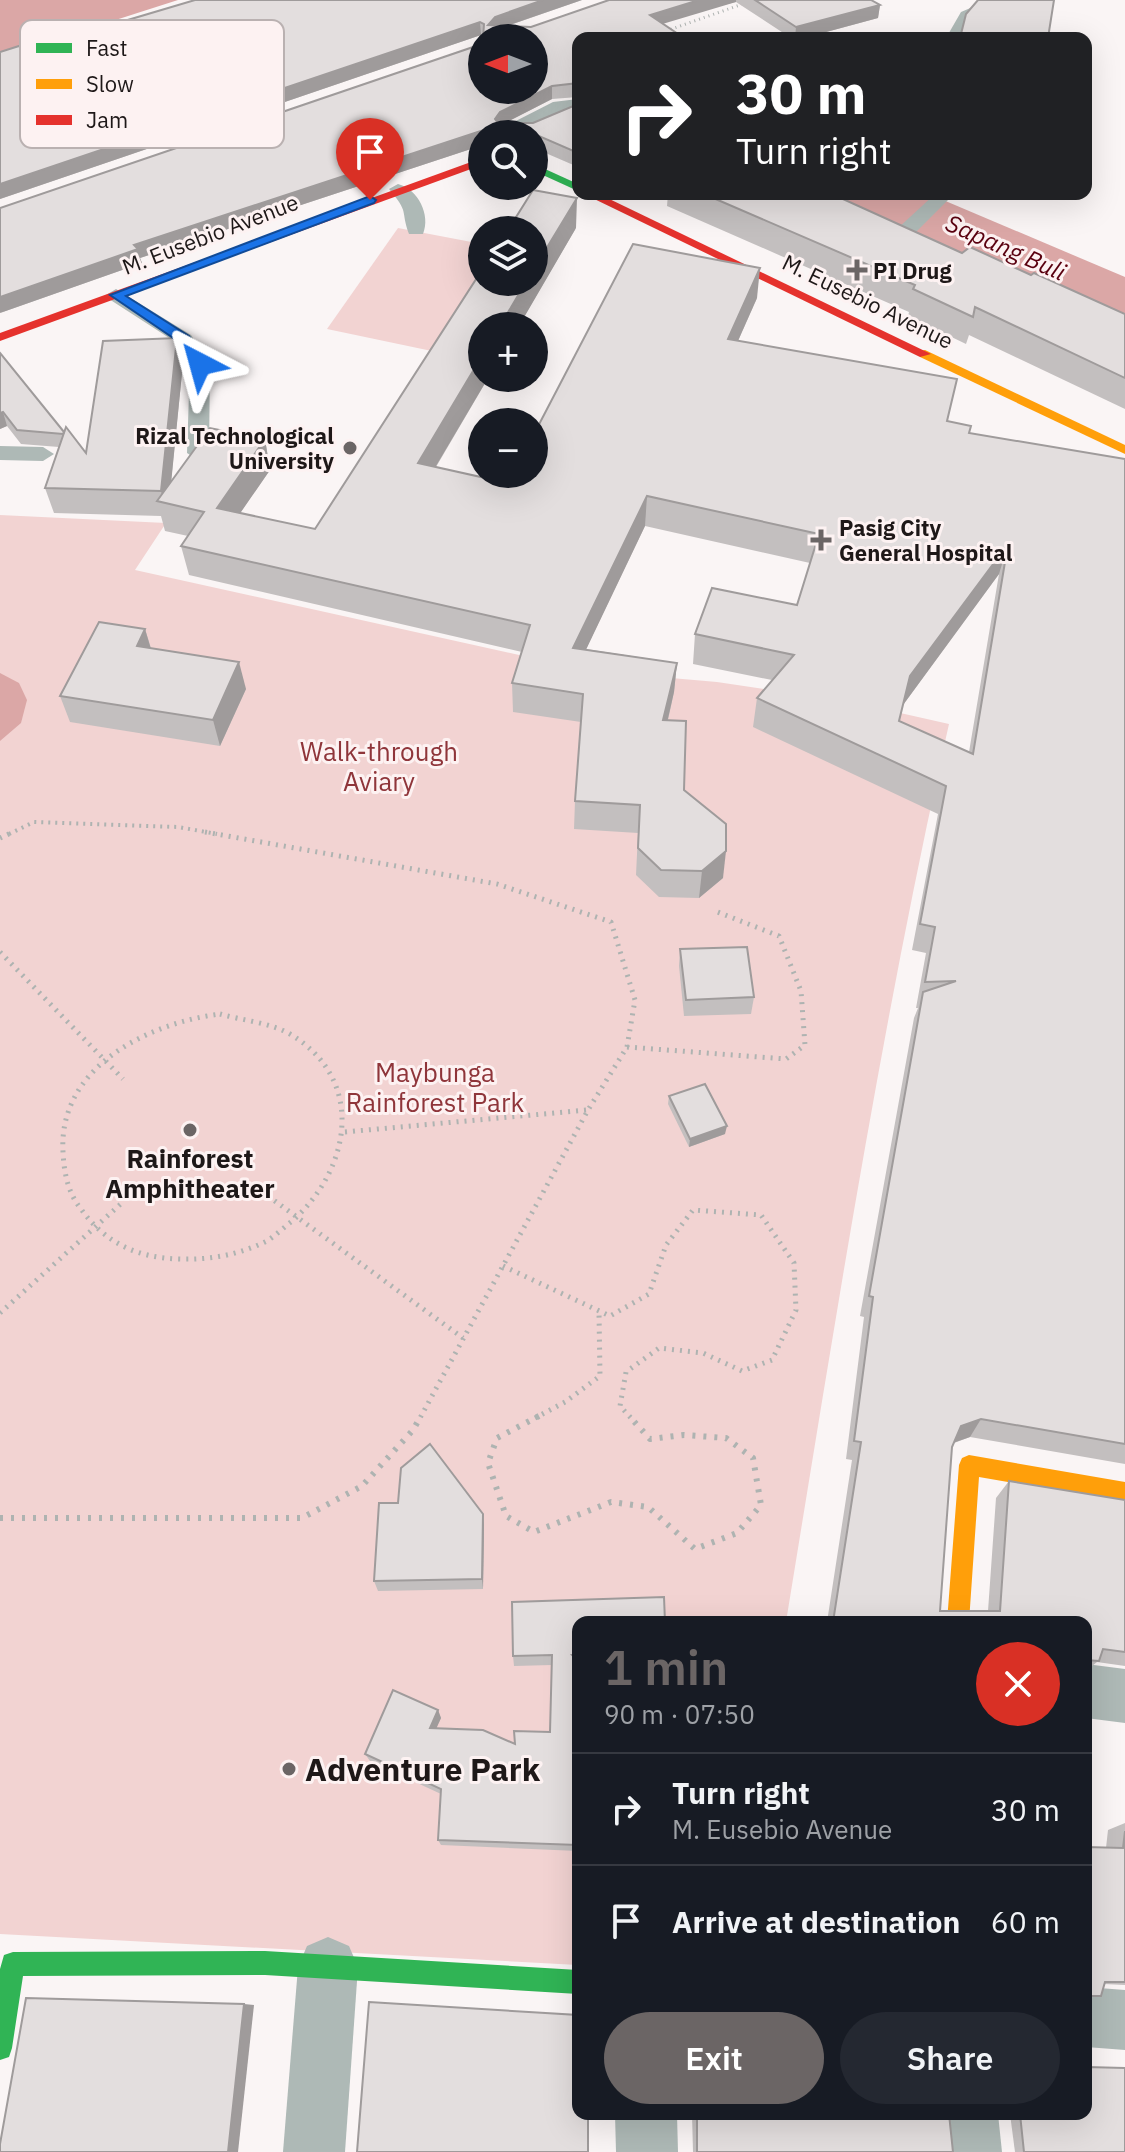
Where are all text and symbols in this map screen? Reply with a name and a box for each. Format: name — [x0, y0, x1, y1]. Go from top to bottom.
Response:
legend — [20, 20, 284, 148]
north arrow — [468, 24, 548, 104]
map controls — [468, 24, 548, 488]
text: Fast — [86, 33, 127, 62]
text: 30 m — [736, 57, 866, 129]
icon: right — [604, 64, 708, 168]
text: Slow — [86, 69, 134, 98]
text: Jam — [86, 105, 128, 134]
pin — [336, 118, 404, 200]
button: search — [468, 120, 548, 200]
text: Turn right — [736, 127, 892, 174]
icon: arrive — [348, 130, 392, 174]
street label: M. Eusebio Avenue — [118, 187, 302, 281]
water label: Sapang Buli — [941, 206, 1072, 288]
button: layers — [468, 216, 548, 296]
street label: M. Eusebio Avenue — [778, 247, 958, 355]
place label: PI Drug — [873, 256, 952, 285]
marker: PI Drug — [848, 261, 866, 279]
button: + — [468, 312, 548, 392]
position arrow — [158, 322, 242, 406]
button: − — [468, 408, 548, 488]
place label: Rizal Technological University — [135, 421, 334, 475]
marker: Rizal Technological University — [341, 439, 359, 457]
place label: Pasig City General Hospital — [839, 513, 1013, 567]
marker: Pasig City General Hospital — [810, 529, 832, 551]
park label: Walk-through Aviary — [300, 734, 458, 798]
park label: Maybunga Rainforest Park — [346, 1055, 525, 1119]
marker: Rainforest Amphitheater — [181, 1121, 199, 1139]
place label: Rainforest Amphitheater — [105, 1141, 275, 1205]
text: 1 min — [604, 1636, 728, 1698]
button: close — [976, 1642, 1060, 1726]
text: 90 m · 07:50 — [604, 1697, 755, 1731]
place label: Adventure Park — [305, 1748, 541, 1790]
marker: Adventure Park — [280, 1760, 298, 1778]
text: Turn right — [672, 1773, 810, 1812]
icon: right — [604, 1787, 648, 1831]
text: 30 m — [991, 1790, 1060, 1829]
text: M. Eusebio Avenue — [672, 1812, 892, 1846]
icon: arrive — [604, 1899, 648, 1943]
text: Arrive at destination — [672, 1902, 960, 1941]
text: 60 m — [991, 1902, 1060, 1941]
button: Exit — [604, 2012, 824, 2104]
button: Share — [840, 2012, 1060, 2104]

